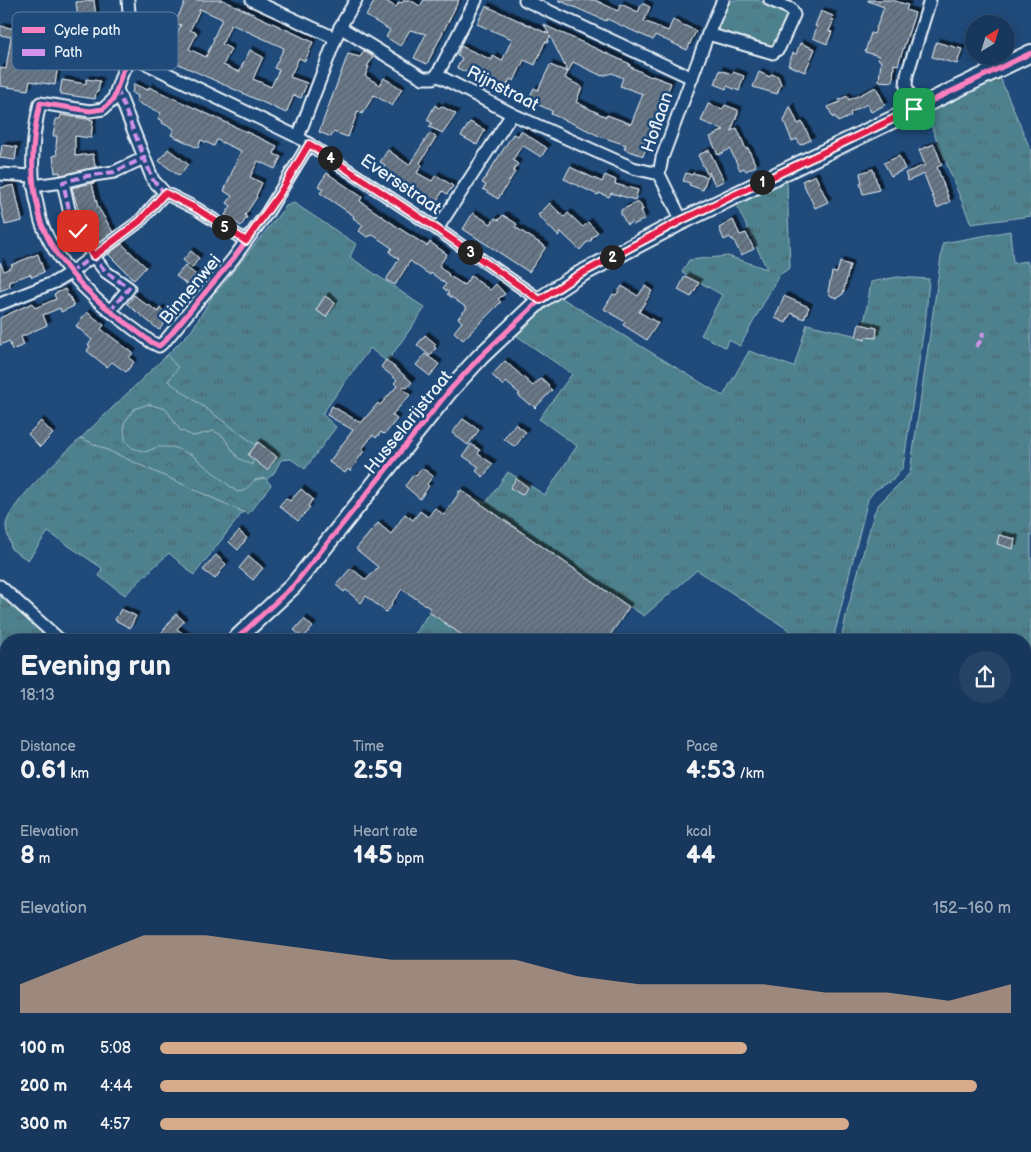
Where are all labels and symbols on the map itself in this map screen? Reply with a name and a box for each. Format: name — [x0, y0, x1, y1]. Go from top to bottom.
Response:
legend — [12, 12, 178, 70]
north arrow — [965, 15, 1015, 65]
text: Cycle path — [54, 22, 121, 39]
text: Path — [54, 44, 82, 61]
street label: Rijnstraat — [463, 61, 543, 116]
pin — [893, 88, 935, 130]
street label: Hoflaan — [637, 89, 678, 155]
pin: 4 — [318, 146, 342, 170]
street label: Eversstraat — [356, 150, 445, 219]
pin: 1 — [750, 170, 774, 194]
pin — [57, 210, 99, 252]
pin: 5 — [212, 214, 236, 240]
pin: 3 — [458, 240, 482, 264]
pin: 2 — [600, 244, 624, 270]
street label: Binnenwei — [155, 250, 226, 328]
street label: Husselarijstraat — [360, 366, 457, 478]

